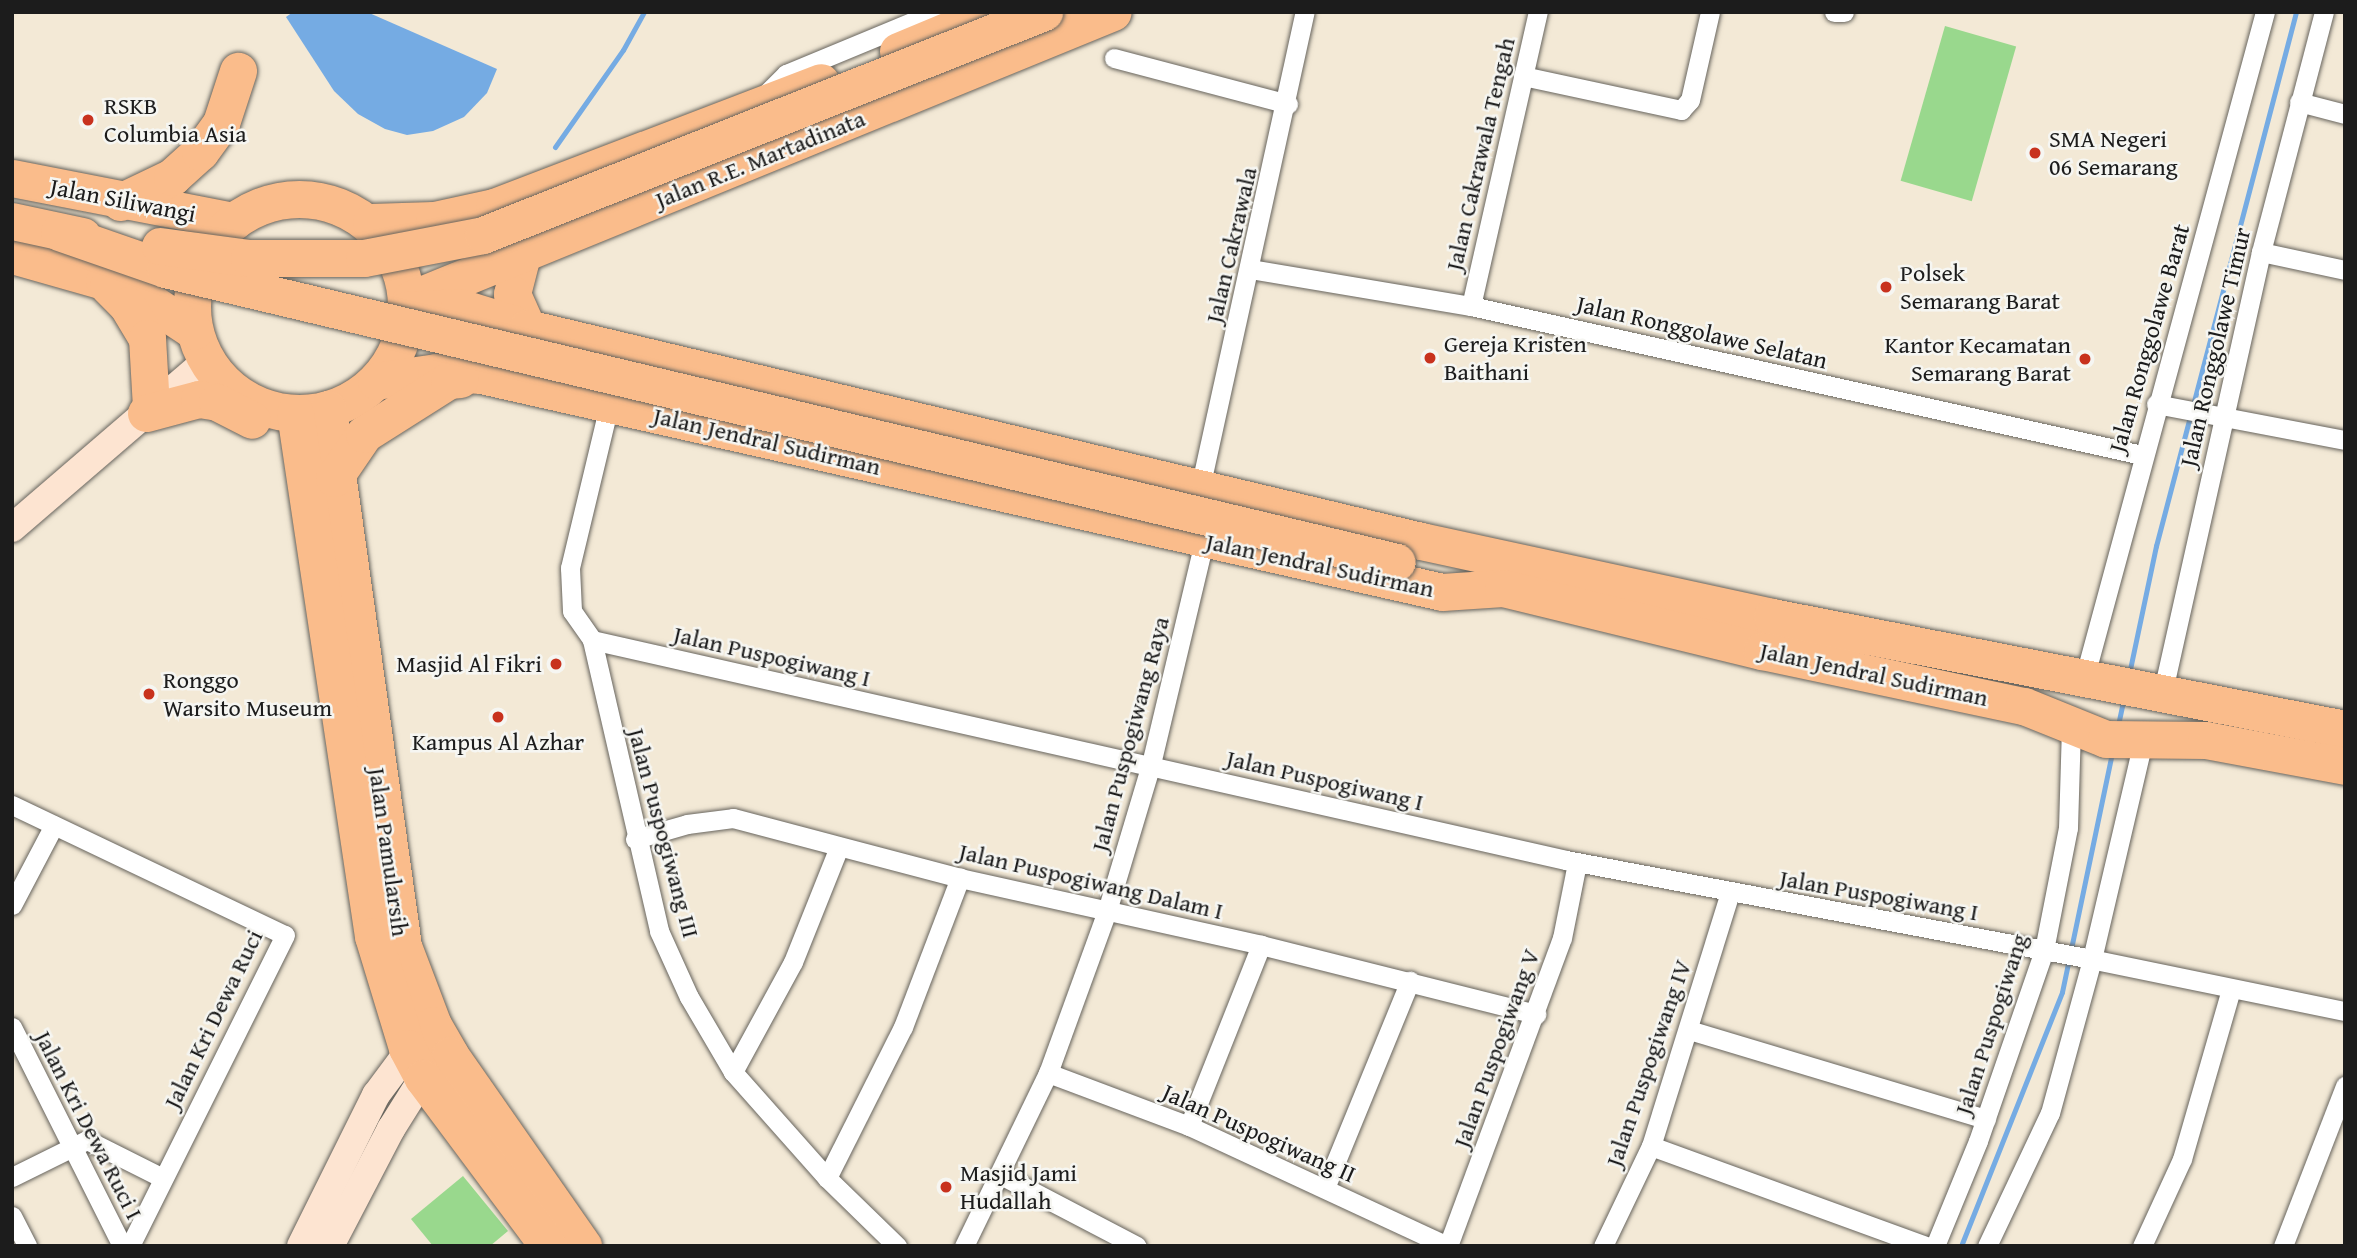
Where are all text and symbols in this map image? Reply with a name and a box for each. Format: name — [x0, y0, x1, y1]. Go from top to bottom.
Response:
street label: Jalan Cakrawala Tengah — [1439, 35, 1521, 273]
place label: RSKB Columbia Asia — [104, 92, 247, 148]
street label: Jalan R.E. Martadinata — [651, 104, 869, 214]
marker: RSKB Columbia Asia — [78, 110, 98, 130]
place label: SMA Negeri 06 Semarang — [2049, 125, 2178, 181]
marker: SMA Negeri 06 Semarang — [2027, 145, 2043, 161]
street label: Jalan Cakrawala — [1199, 164, 1263, 326]
street label: Jalan Siliwangi — [48, 172, 198, 228]
street label: Jalan Ronggolawe Barat — [2103, 220, 2195, 456]
street label: Jalan Ronggolawe Timur — [2173, 224, 2257, 470]
place label: Polsek Semarang Barat — [1900, 259, 2060, 315]
marker: Polsek Semarang Barat — [1878, 279, 1894, 295]
street label: Jalan Ronggolawe Selatan — [1574, 289, 1830, 375]
place label: Gereja Kristen Baithani — [1444, 330, 1587, 386]
place label: Kantor Kecamatan Semarang Barat — [1884, 331, 2071, 387]
marker: Gereja Kristen Baithani — [1422, 350, 1438, 366]
marker: Kantor Kecamatan Semarang Barat — [2077, 351, 2093, 367]
street label: Jalan Jendral Sudirman — [651, 401, 883, 481]
street label: Jalan Jendral Sudirman — [1203, 527, 1437, 603]
street label: Jalan Puspogiwang Raya — [1085, 613, 1175, 855]
street label: Jalan Puspogiwang I — [671, 619, 873, 693]
street label: Jalan Jendral Sudirman — [1757, 636, 1991, 712]
place label: Masjid Al Fikri — [396, 650, 542, 678]
marker: Masjid Al Fikri — [548, 656, 564, 672]
place label: Ronggo Warsito Museum — [163, 666, 332, 722]
marker: Ronggo Warsito Museum — [141, 686, 157, 702]
marker: Kampus Al Azhar — [490, 709, 506, 725]
street label: Jalan Puspogiwang III — [622, 725, 706, 941]
place label: Kampus Al Azhar — [412, 728, 584, 756]
street label: Jalan Puspogiwang I — [1224, 743, 1426, 817]
street label: Jalan Pamularsih — [363, 766, 415, 938]
street label: Jalan Puspogiwang Dalam I — [956, 837, 1226, 925]
street label: Jalan Puspogiwang I — [1777, 863, 1981, 927]
street label: Jalan Kri Dewa Ruci — [157, 925, 269, 1113]
street label: Jalan Puspogiwang — [1948, 930, 2034, 1118]
street label: Jalan Puspogiwang V — [1447, 945, 1545, 1151]
street label: Jalan Puspogiwang IV — [1599, 956, 1697, 1170]
street label: Jalan Kri Dewa Ruci I — [29, 1026, 149, 1224]
street label: Jalan Puspogiwang II — [1158, 1077, 1360, 1189]
place label: Masjid Jami Hudallah — [960, 1159, 1077, 1215]
marker: Masjid Jami Hudallah — [938, 1179, 954, 1195]

